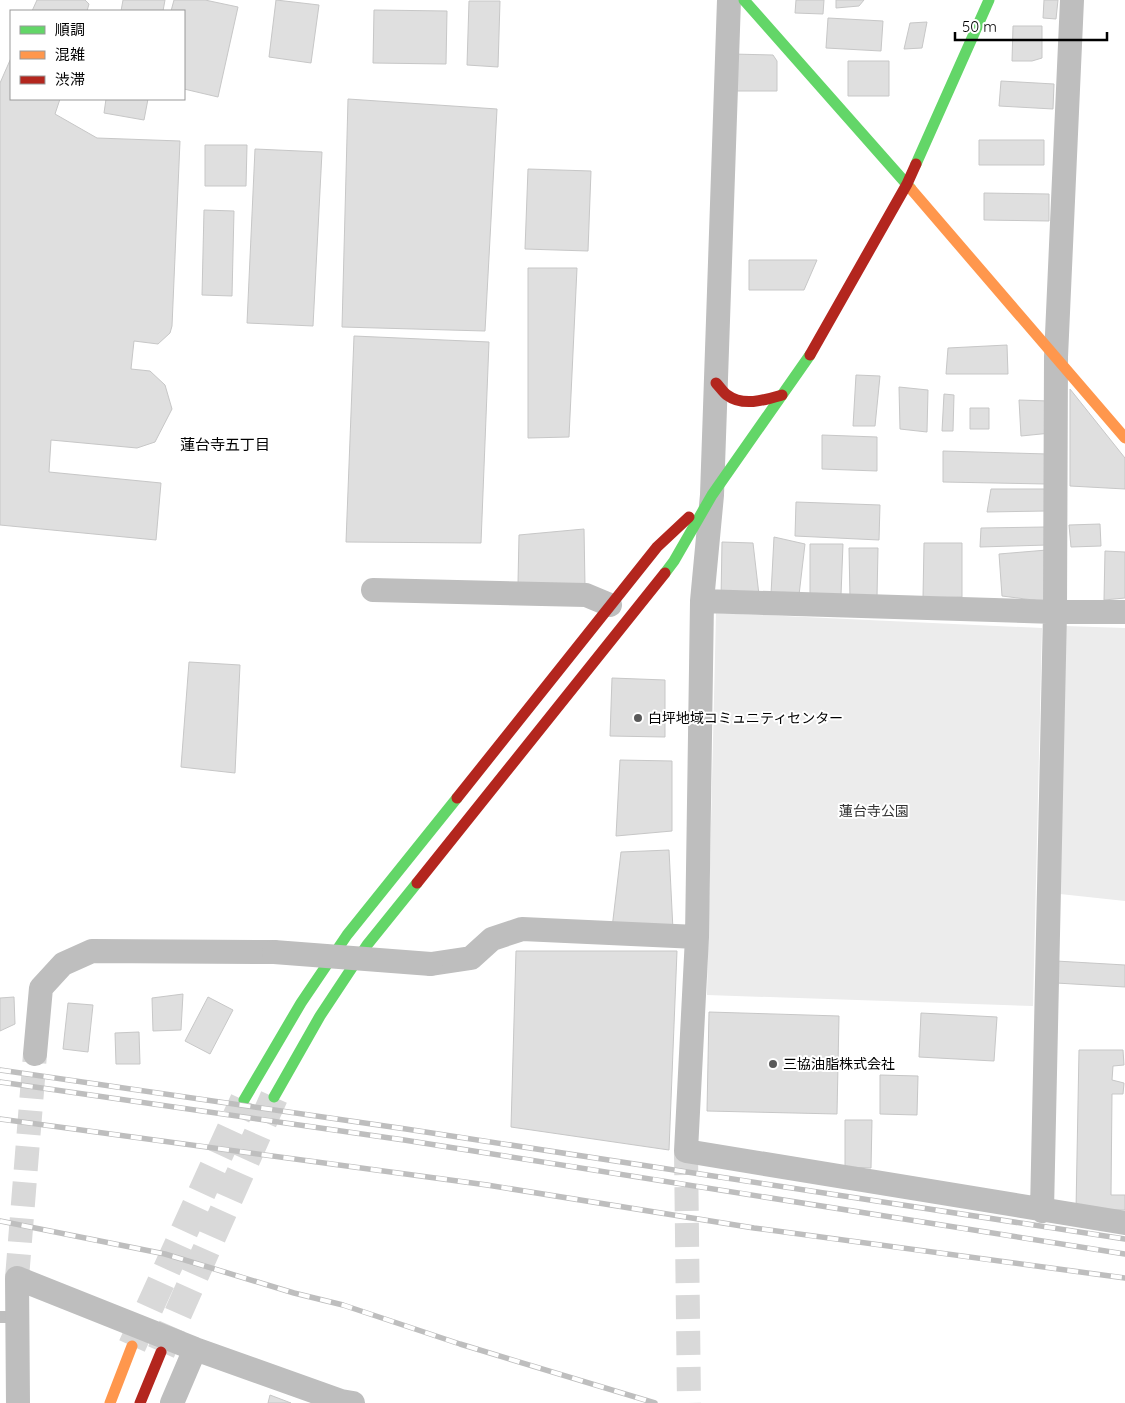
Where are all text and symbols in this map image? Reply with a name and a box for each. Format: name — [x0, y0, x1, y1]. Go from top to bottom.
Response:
legend — [10, 10, 185, 100]
scale bar — [955, 10, 1108, 42]
text: 50 m — [962, 17, 997, 36]
text: 順調 — [55, 20, 85, 39]
text: 混雑 — [55, 45, 85, 64]
text: 渋滞 — [55, 70, 85, 89]
district label: 蓮台寺五丁目 — [180, 435, 270, 454]
place label: 白坪地域コミュニティセンター — [648, 709, 843, 727]
marker: 白坪地域コミュニティセンター — [632, 712, 644, 724]
park label: 蓮台寺公園 — [839, 802, 909, 820]
place label: 三協油脂株式会社 — [783, 1055, 895, 1073]
marker: 三協油脂株式会社 — [767, 1058, 779, 1070]

